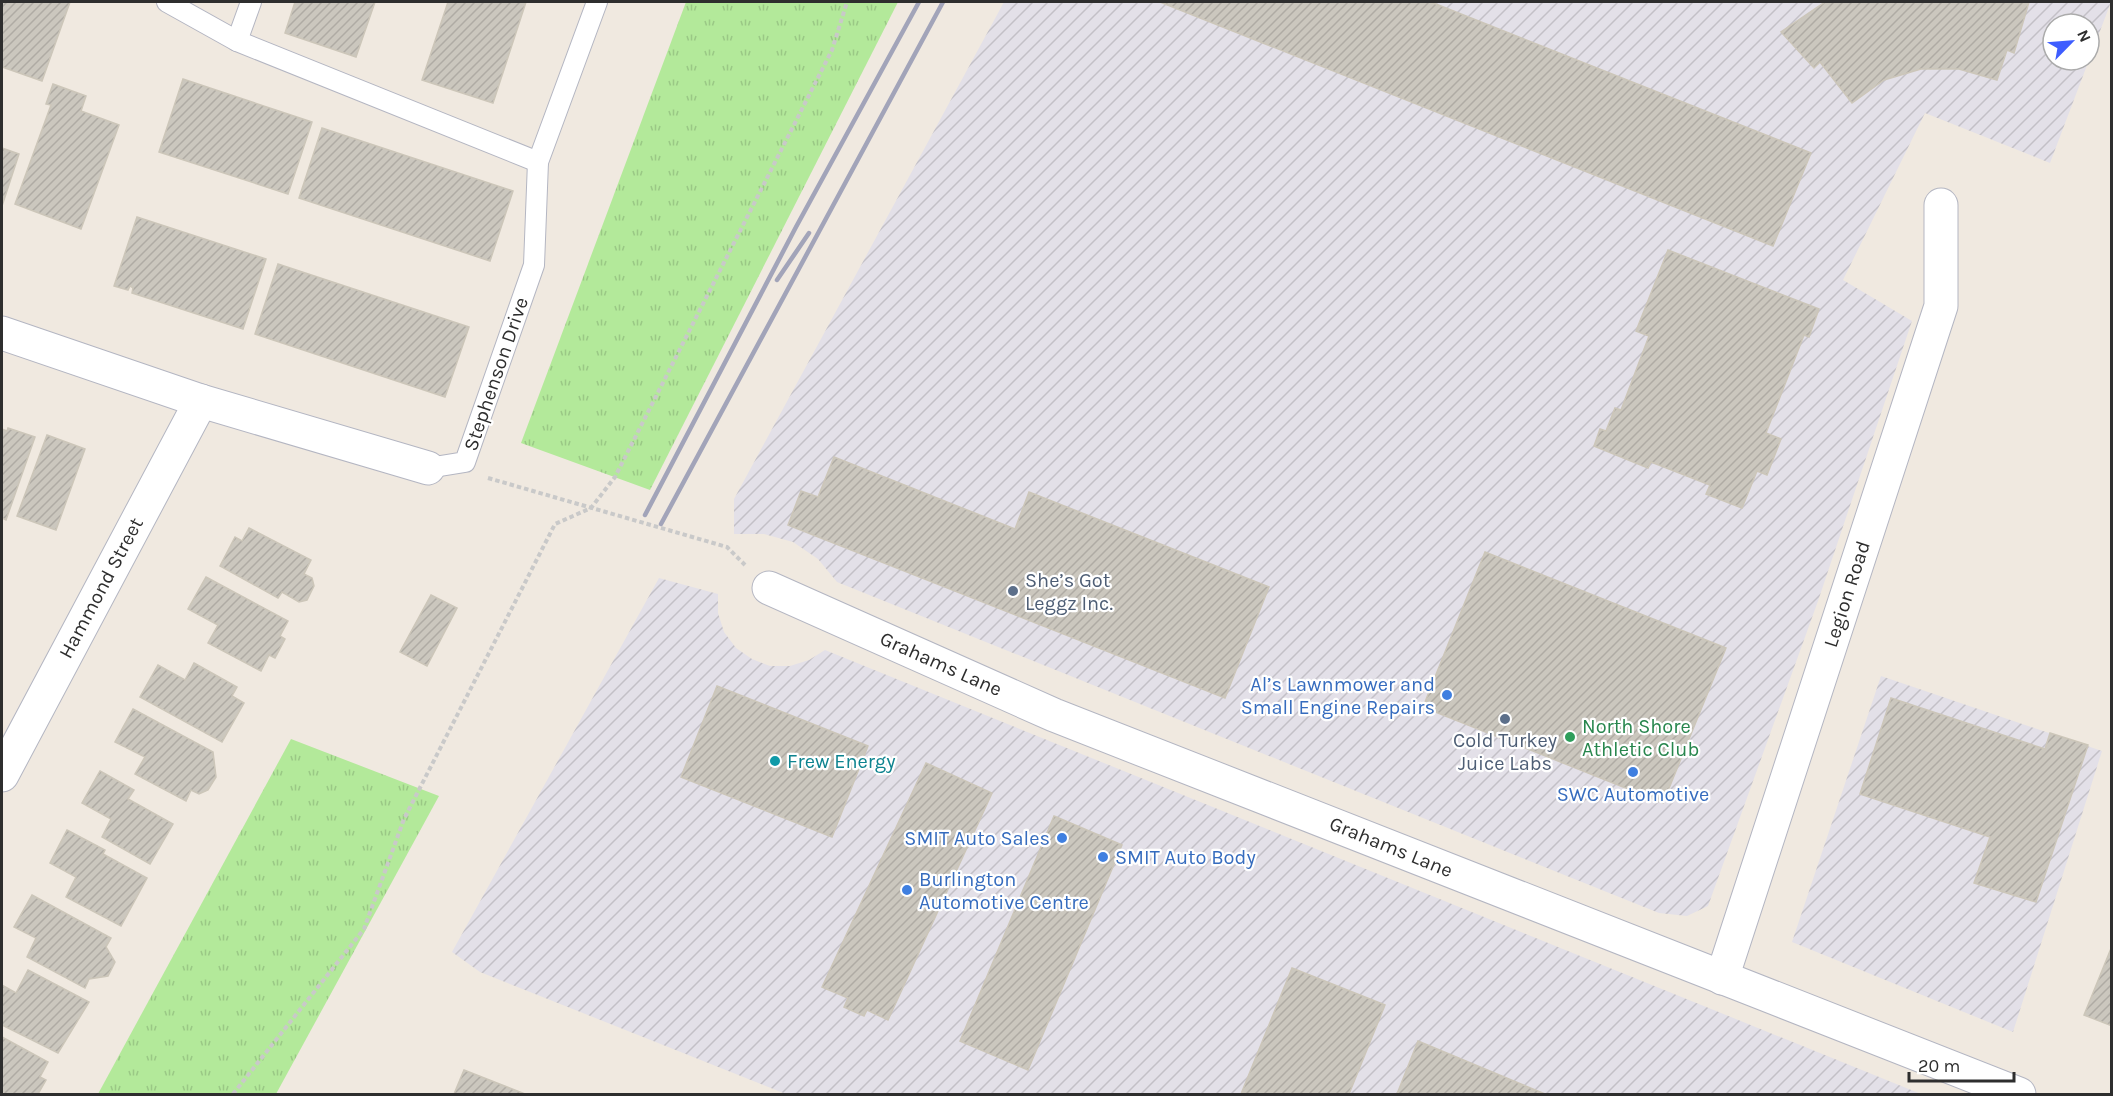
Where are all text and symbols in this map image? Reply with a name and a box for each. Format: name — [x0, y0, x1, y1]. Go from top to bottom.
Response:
north arrow — [2041, 12, 2101, 72]
text: N — [2073, 27, 2095, 45]
street label: Stephenson Drive — [459, 294, 533, 454]
street label: Hammond Street — [54, 513, 148, 662]
street label: Legion Road — [1819, 538, 1875, 650]
place label: She’s Got Leggz Inc. — [1025, 569, 1113, 615]
marker: She’s Got Leggz Inc. — [1006, 584, 1020, 598]
street label: Grahams Lane — [877, 627, 1005, 701]
place label: Al’s Lawnmower and Small Engine Repairs — [1241, 673, 1435, 719]
marker: Al’s Lawnmower and Small Engine Repairs — [1440, 688, 1454, 702]
marker: Cold Turkey Juice Labs — [1498, 712, 1512, 726]
place label: North Shore Athletic Club — [1582, 715, 1699, 761]
place label: Cold Turkey Juice Labs — [1453, 729, 1557, 775]
marker: North Shore Athletic Club — [1563, 730, 1577, 744]
place label: Frew Energy — [787, 750, 896, 773]
marker: Frew Energy — [768, 754, 782, 768]
marker: SWC Automotive — [1626, 765, 1640, 779]
place label: SWC Automotive — [1557, 783, 1709, 806]
street label: Grahams Lane — [1326, 812, 1456, 882]
place label: SMIT Auto Sales — [904, 827, 1050, 850]
marker: SMIT Auto Sales — [1055, 831, 1069, 845]
place label: SMIT Auto Body — [1115, 846, 1256, 869]
marker: SMIT Auto Body — [1096, 850, 1110, 864]
place label: Burlington Automotive Centre — [919, 868, 1089, 914]
marker: Burlington Automotive Centre — [900, 883, 914, 897]
scale bar — [1909, 1045, 2014, 1083]
text: 20 m — [1918, 1055, 1960, 1077]

